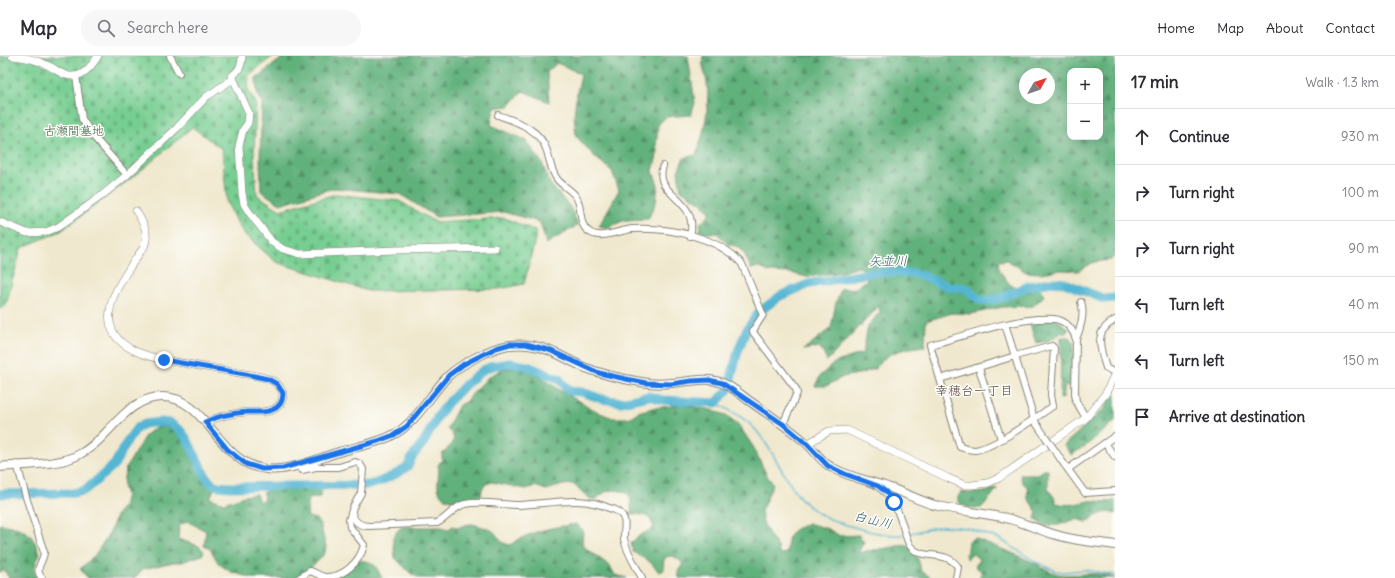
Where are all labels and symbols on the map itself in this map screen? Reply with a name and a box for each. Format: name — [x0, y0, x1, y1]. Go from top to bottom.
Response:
north arrow — [1019, 68, 1055, 104]
park label: 古瀬間墓地 — [44, 123, 104, 138]
water label: 矢並川 — [868, 252, 908, 270]
route end — [155, 351, 173, 369]
district label: 幸穂台一丁目 — [935, 382, 1013, 399]
route start — [885, 493, 903, 511]
water label: 白山川 — [852, 507, 894, 533]

